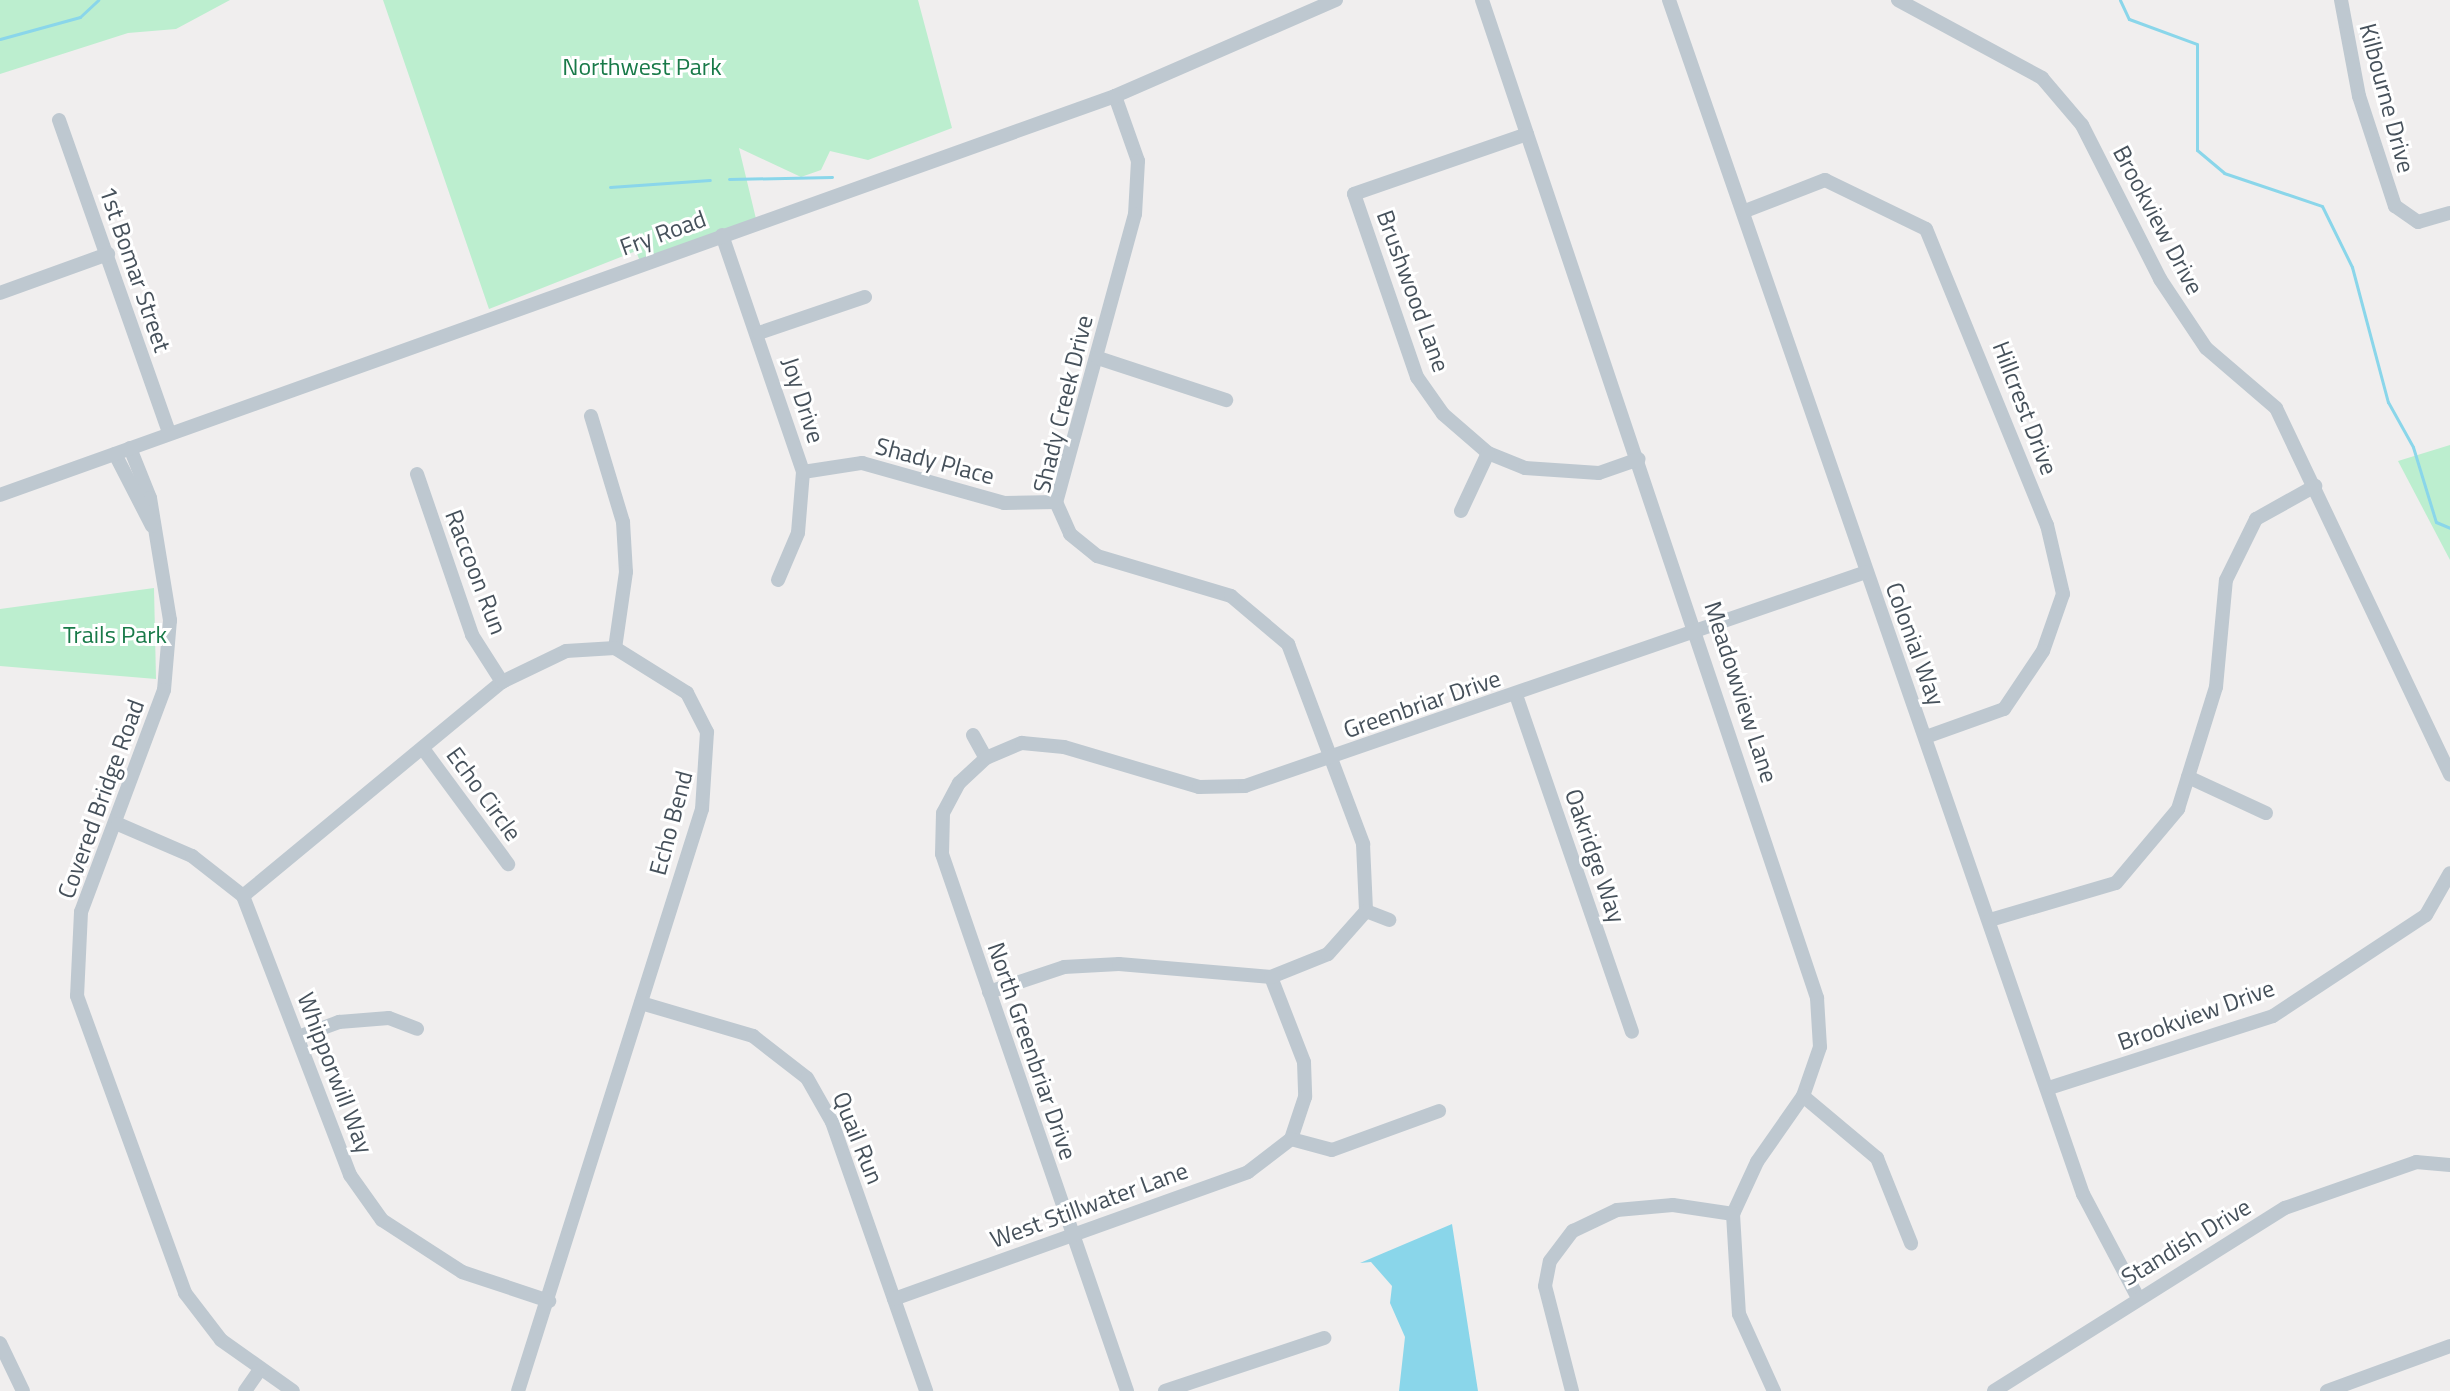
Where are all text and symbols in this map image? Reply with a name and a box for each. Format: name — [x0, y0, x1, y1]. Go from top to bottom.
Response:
street label: Kilbourne Drive — [2353, 20, 2421, 176]
park label: Northwest Park — [562, 53, 722, 81]
street label: Brookview Drive — [2107, 141, 2209, 299]
street label: 1st Bomar Street — [93, 182, 177, 356]
street label: Fry Road — [616, 204, 710, 262]
street label: Brushwood Lane — [1370, 206, 1456, 376]
street label: Shady Creek Drive — [1027, 312, 1099, 496]
street label: Hillcrest Drive — [1986, 337, 2064, 479]
street label: Joy Drive — [776, 353, 830, 447]
street label: Shady Place — [872, 431, 998, 491]
street label: Raccoon Run — [439, 506, 513, 638]
street label: Colonial Way — [1879, 578, 1951, 710]
street label: Meadowview Lane — [1698, 598, 1784, 786]
park label: Trails Park — [63, 621, 167, 649]
street label: Greenbriar Drive — [1340, 664, 1504, 744]
street label: Covered Bridge Road — [52, 696, 150, 902]
street label: Echo Circle — [440, 741, 528, 847]
street label: Echo Bend — [643, 768, 699, 878]
street label: Oakridge Way — [1559, 785, 1631, 927]
street label: North Greenbriar Drive — [981, 939, 1083, 1163]
street label: Brookview Drive — [2114, 973, 2278, 1057]
street label: Whipporwill Way — [291, 988, 379, 1158]
street label: Quail Run — [826, 1088, 890, 1188]
street label: West Stillwater Lane — [986, 1156, 1192, 1254]
street label: Standish Drive — [2116, 1192, 2256, 1292]

